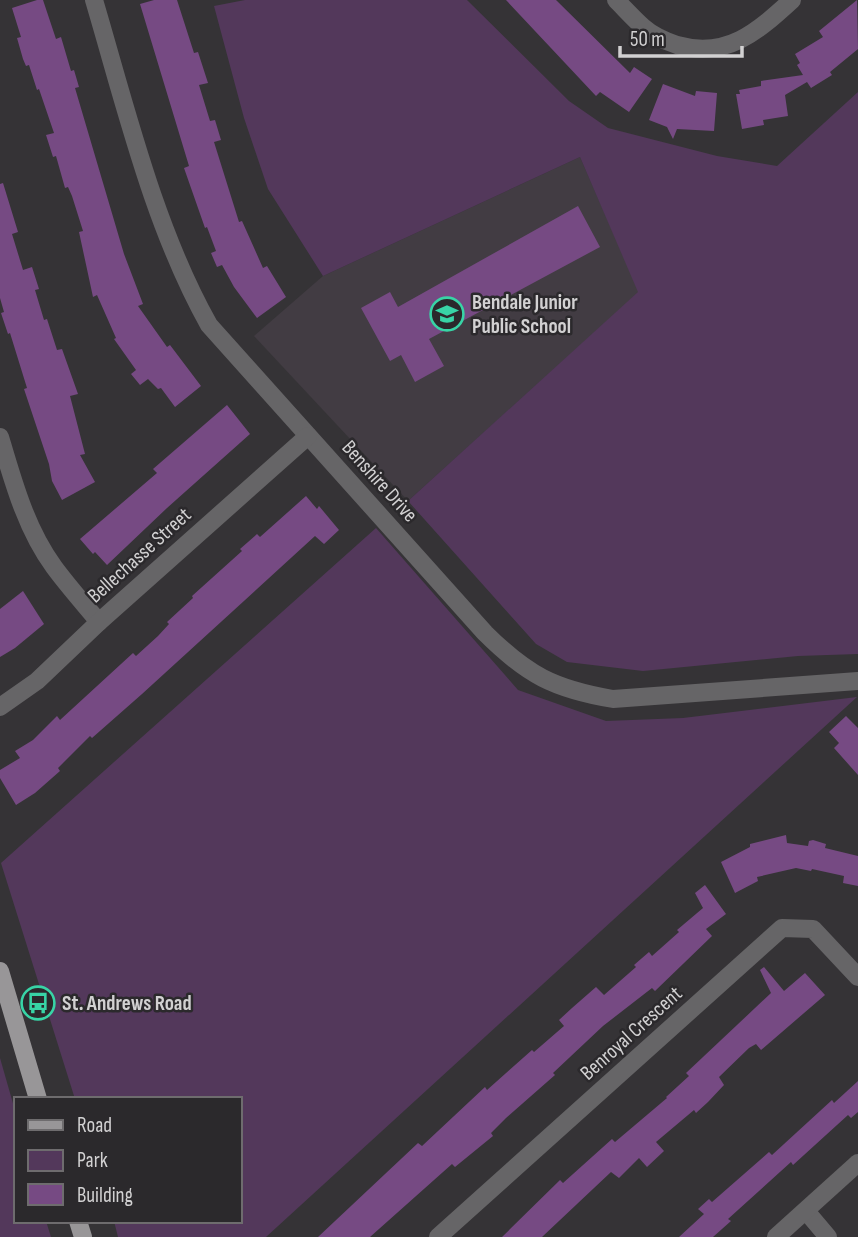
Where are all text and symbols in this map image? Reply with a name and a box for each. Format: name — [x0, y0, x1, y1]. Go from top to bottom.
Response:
scale bar — [620, 14, 742, 58]
text: 50 m — [630, 27, 665, 52]
place label: Bendale Junior Public School — [472, 290, 578, 339]
school or university icon: Bendale Junior Public School — [428, 295, 466, 333]
street label: Benshire Drive — [336, 435, 423, 527]
street label: Bellechasse Street — [82, 502, 196, 608]
street label: Benroyal Crescent — [575, 981, 687, 1086]
bus stop icon: St. Andrews Road — [19, 984, 57, 1022]
place label: St. Andrews Road — [62, 991, 192, 1016]
legend — [14, 1097, 242, 1223]
text: Road — [77, 1113, 112, 1138]
text: Park — [77, 1148, 108, 1173]
text: Building — [77, 1183, 133, 1208]

